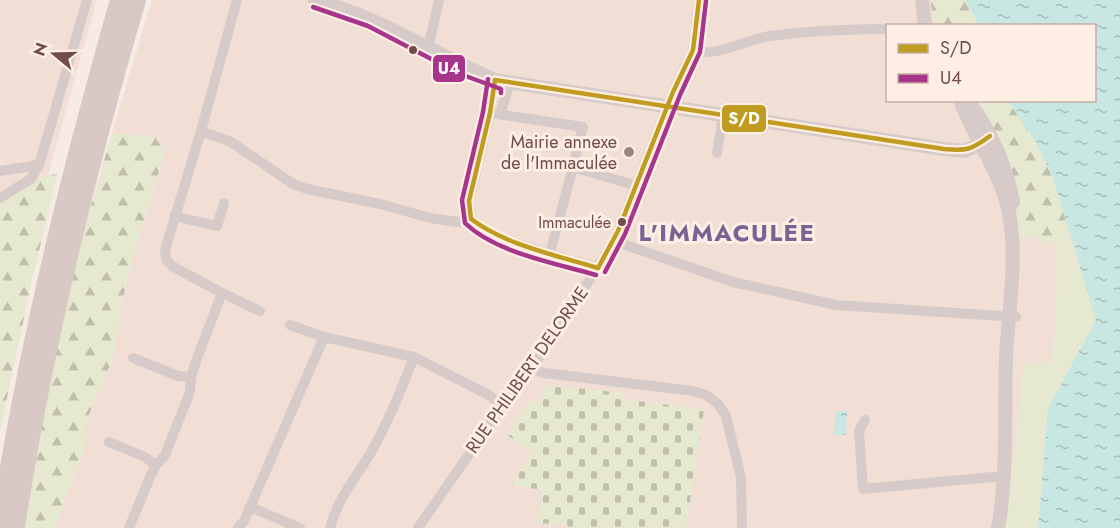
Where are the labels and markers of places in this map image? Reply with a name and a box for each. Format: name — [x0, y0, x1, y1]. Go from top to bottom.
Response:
unlabelled marker — [407, 44, 419, 56]
place label: Mairie annexe de l'Immaculée — [501, 129, 617, 176]
marker: Mairie annexe de l'Immaculée — [622, 145, 636, 159]
place label: Immaculée — [538, 211, 611, 234]
marker: Immaculée — [616, 216, 628, 228]

